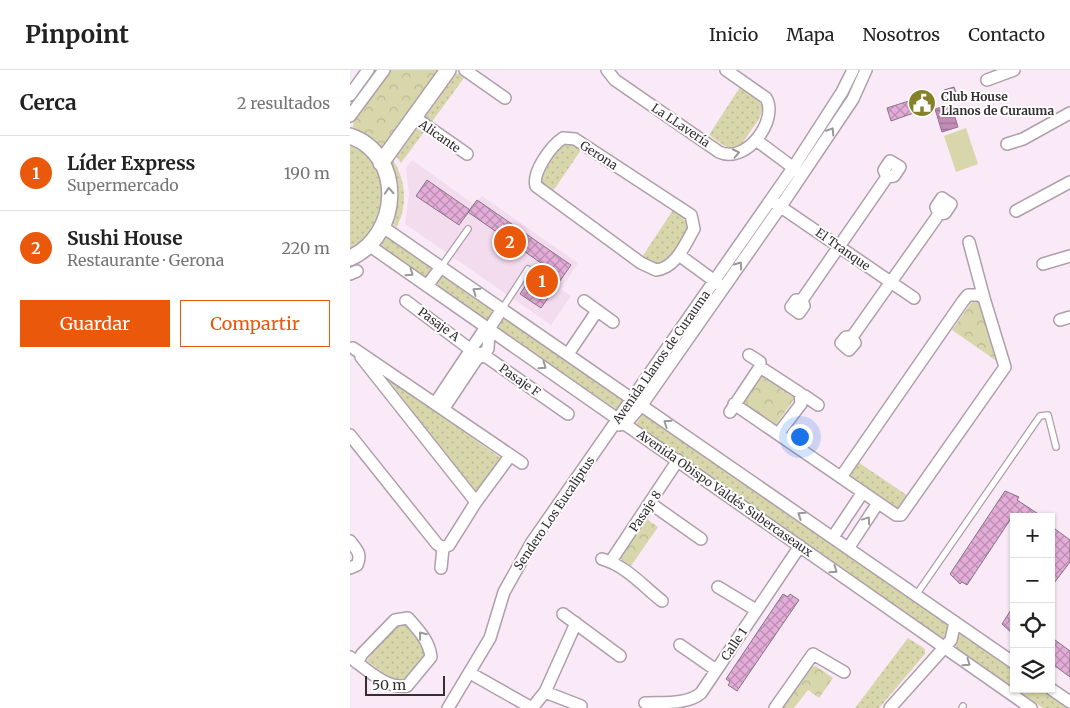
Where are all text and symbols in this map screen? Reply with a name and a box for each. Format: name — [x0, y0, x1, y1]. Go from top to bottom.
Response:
text: Pinpoint — [25, 19, 129, 50]
text: Inicio — [709, 23, 758, 46]
text: Mapa — [786, 23, 835, 46]
text: Nosotros — [863, 23, 940, 46]
text: Contacto — [968, 23, 1045, 46]
public building icon: Club House Llanos de Curauma — [907, 88, 937, 118]
text: Cerca — [20, 89, 77, 116]
place label: Club House Llanos de Curauma — [941, 89, 1054, 118]
text: 2 resultados — [237, 93, 330, 113]
street label: La LLavería — [649, 100, 714, 150]
street label: Alicante — [416, 116, 464, 156]
one-way arrow — [825, 127, 834, 137]
street label: Gerona — [577, 137, 621, 173]
one-way arrow — [731, 149, 740, 159]
text: Líder Express — [67, 151, 195, 175]
text: 1 — [32, 163, 40, 183]
text: 190 m — [284, 163, 330, 183]
text: Supermercado — [67, 175, 179, 195]
one-way arrow — [384, 187, 395, 195]
pin: 2 — [494, 223, 526, 261]
street label: El Tranque — [813, 225, 873, 273]
text: Sushi House — [67, 226, 182, 250]
text: 2 — [31, 238, 41, 258]
text: 220 m — [282, 238, 330, 258]
text: Restaurante · Gerona — [67, 250, 224, 270]
one-way arrow — [733, 261, 742, 271]
pin: 1 — [526, 262, 558, 300]
one-way arrow — [404, 267, 414, 276]
street label: Avenida Llanos de Curauma — [609, 287, 713, 427]
one-way arrow — [472, 288, 482, 297]
button: Guardar — [20, 300, 170, 347]
button: Compartir — [180, 300, 330, 347]
street label: Pasaje A — [415, 304, 463, 344]
one-way arrow — [537, 360, 547, 369]
street label: Pasaje F — [497, 361, 544, 400]
one-way arrow — [664, 420, 673, 430]
your location — [787, 424, 813, 450]
street label: Avenida Obispo Valdés Subercaseaux — [634, 426, 816, 560]
street label: Sendero Los Eucaliptus — [510, 453, 598, 573]
street label: Pasaje 8 — [626, 488, 664, 534]
one-way arrow — [798, 512, 807, 521]
map controls — [1010, 513, 1055, 693]
button: + — [1010, 513, 1055, 558]
one-way arrow — [861, 516, 871, 525]
button: − — [1010, 558, 1055, 603]
one-way arrow — [828, 564, 838, 573]
button: locate — [1010, 603, 1055, 648]
street label: Calle 1 — [718, 624, 751, 663]
one-way arrow — [419, 631, 428, 641]
button: layers — [1010, 648, 1055, 693]
one-way arrow — [961, 657, 971, 666]
scale bar — [365, 673, 445, 696]
text: 50 m — [372, 676, 406, 694]

